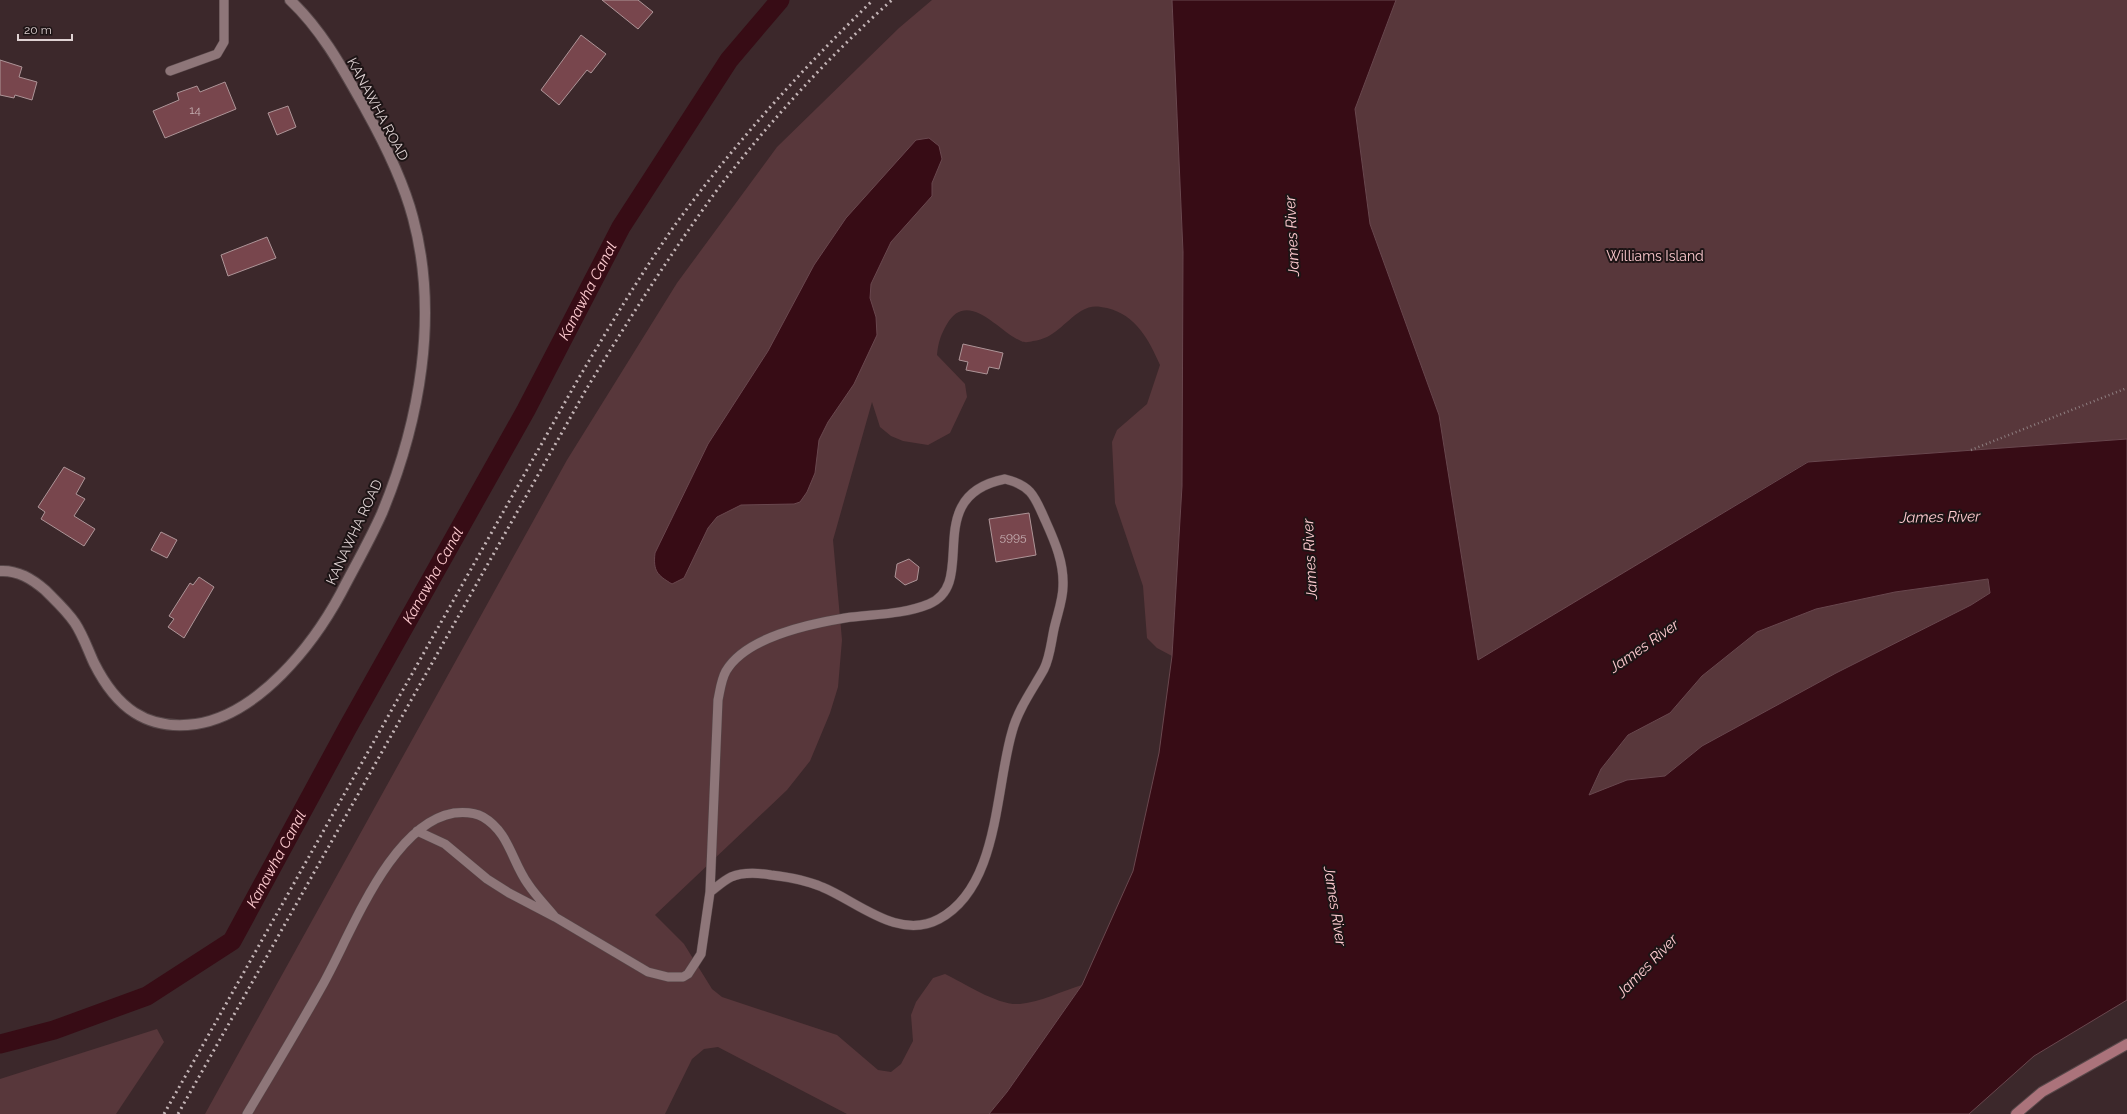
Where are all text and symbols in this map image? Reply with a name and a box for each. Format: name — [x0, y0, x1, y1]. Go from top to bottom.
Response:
scale bar — [18, 16, 72, 42]
text: 20 m — [24, 23, 52, 37]
street label: KANAWHA ROAD — [344, 55, 412, 163]
house number: 14 — [189, 103, 201, 117]
water label: James River — [1281, 194, 1303, 278]
water label: Kanawha Canal — [555, 239, 621, 343]
park label: Williams Island — [1606, 248, 1704, 264]
street label: KANAWHA ROAD — [323, 477, 385, 587]
water label: James River — [1898, 507, 1981, 527]
water label: James River — [1299, 517, 1321, 601]
water label: Kanawha Canal — [399, 524, 467, 627]
house number: 5995 — [999, 530, 1027, 544]
water label: James River — [1605, 615, 1683, 677]
water label: Kanawha Canal — [243, 808, 310, 911]
water label: James River — [1320, 864, 1350, 948]
water label: James River — [1612, 930, 1682, 1002]

